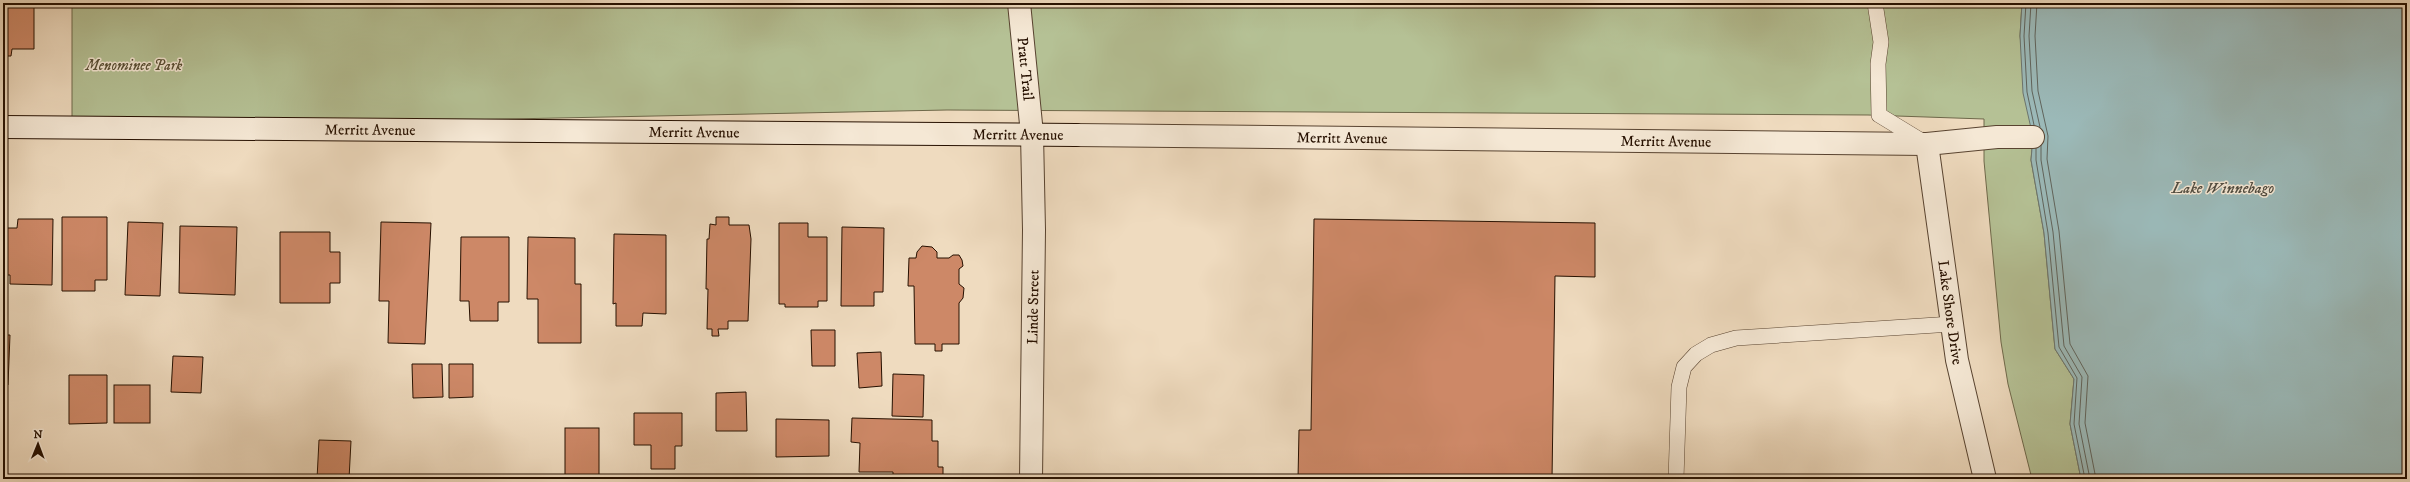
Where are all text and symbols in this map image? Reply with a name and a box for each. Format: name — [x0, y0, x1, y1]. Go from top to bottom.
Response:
street label: Pratt Trail — [1012, 36, 1038, 102]
park label: Menominee Park — [85, 56, 183, 75]
street label: Merritt Avenue — [324, 120, 415, 140]
street label: Merritt Avenue — [648, 123, 739, 142]
street label: Merritt Avenue — [972, 125, 1063, 145]
street label: Merritt Avenue — [1296, 128, 1388, 148]
street label: Merritt Avenue — [1620, 132, 1711, 152]
water label: Lake Winnebago — [2171, 178, 2274, 198]
street label: Lake Shore Drive — [1933, 259, 1967, 367]
street label: Linde Street — [1023, 269, 1044, 345]
north arrow — [18, 424, 58, 464]
text: N — [34, 428, 43, 442]

